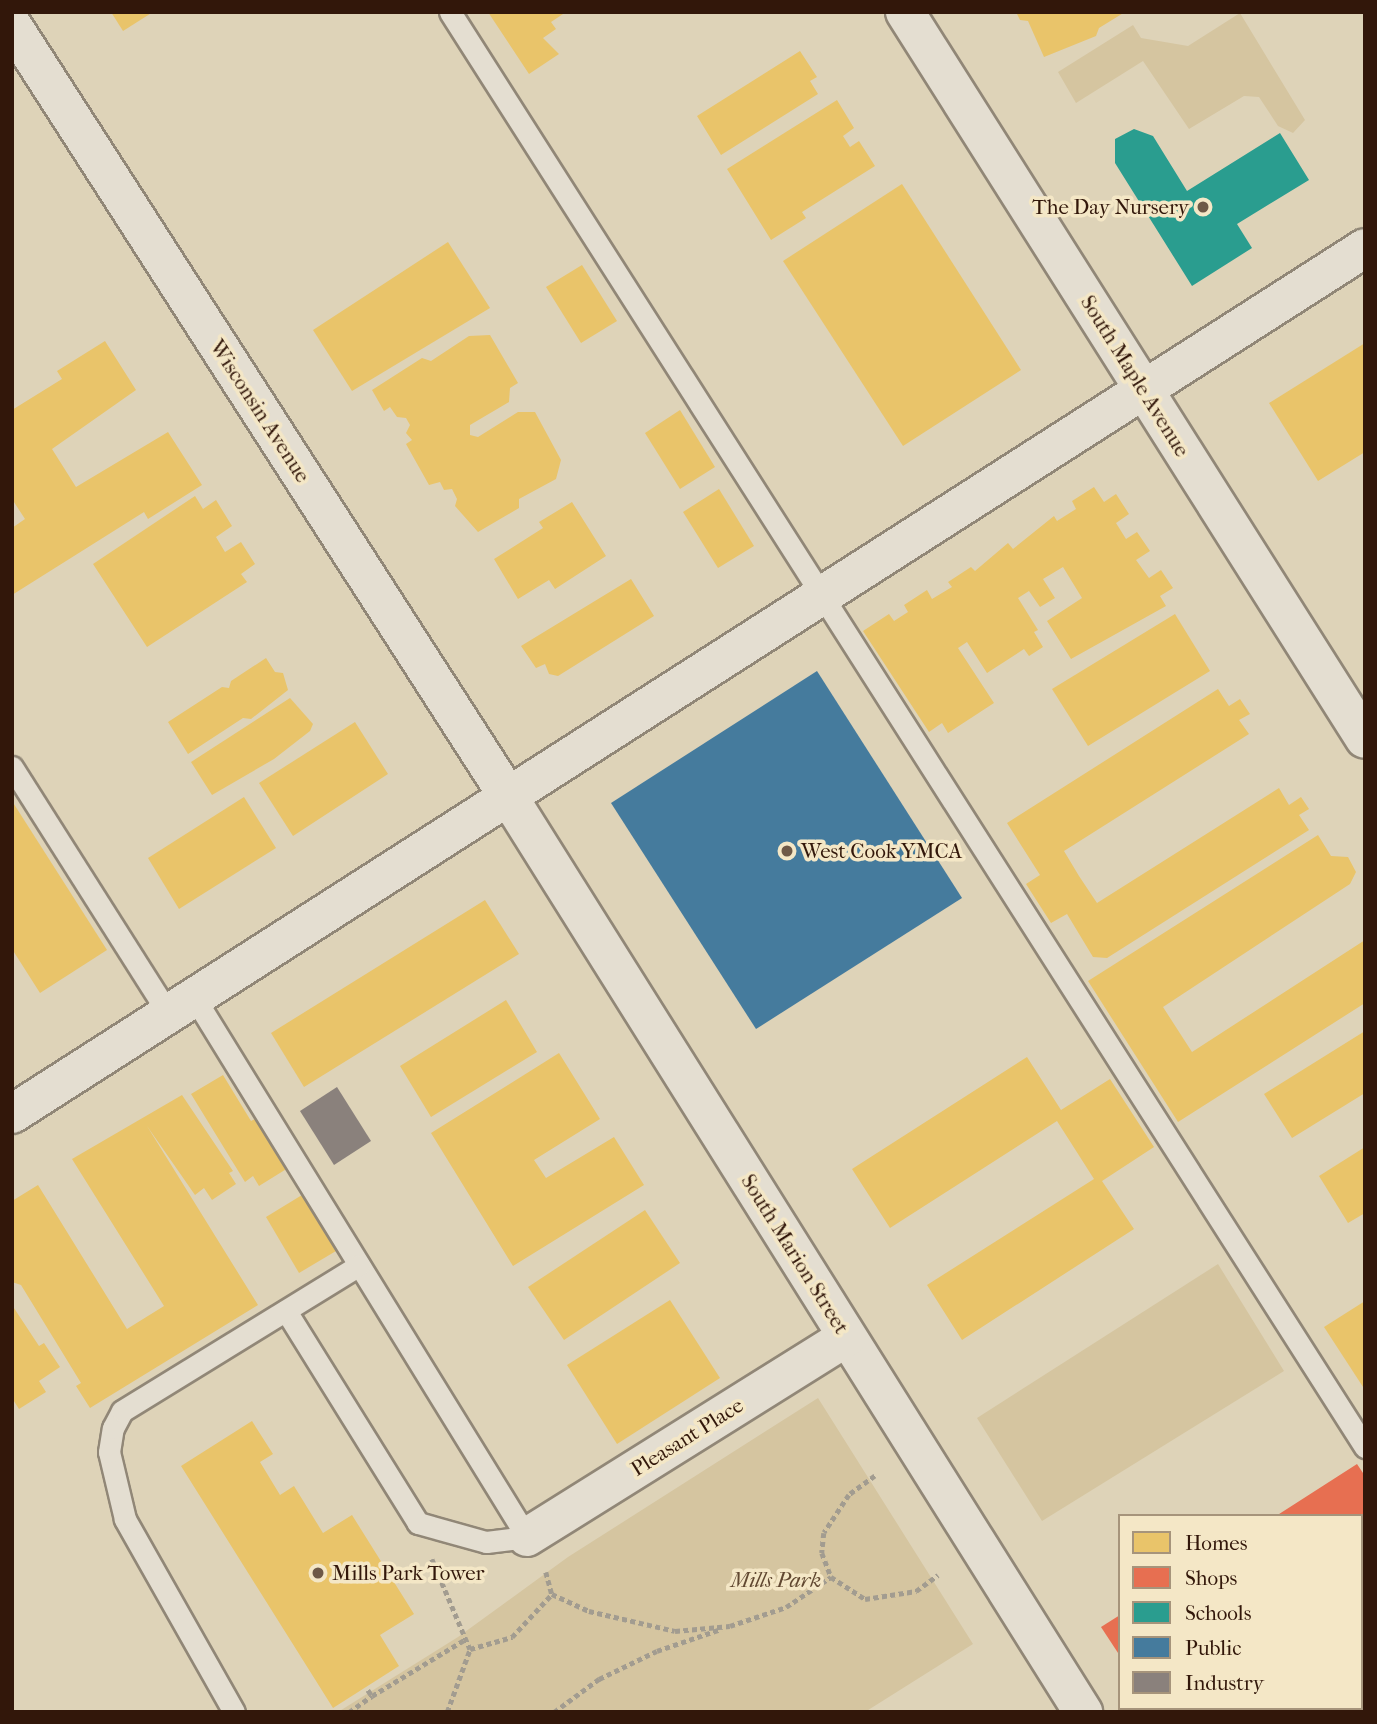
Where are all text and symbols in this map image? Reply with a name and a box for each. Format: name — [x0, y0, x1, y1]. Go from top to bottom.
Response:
place label: The Day Nursery — [1032, 194, 1189, 220]
marker: The Day Nursery — [1195, 199, 1211, 215]
street label: South Maple Avenue — [1075, 291, 1195, 461]
street label: Wisconsin Avenue — [205, 335, 315, 487]
place label: West Cook YMCA — [801, 838, 962, 864]
marker: West Cook YMCA — [779, 843, 795, 859]
street label: South Marion Street — [736, 1170, 854, 1338]
street label: Pleasant Place — [626, 1392, 748, 1482]
legend — [1118, 1514, 1363, 1710]
text: Homes — [1185, 1531, 1247, 1555]
place label: Mills Park Tower — [332, 1560, 485, 1586]
marker: Mills Park Tower — [310, 1565, 326, 1581]
text: Shops — [1185, 1566, 1237, 1590]
park label: Mills Park — [731, 1567, 821, 1593]
text: Schools — [1185, 1601, 1251, 1625]
text: Public — [1185, 1636, 1241, 1660]
text: Industry — [1185, 1671, 1264, 1695]

